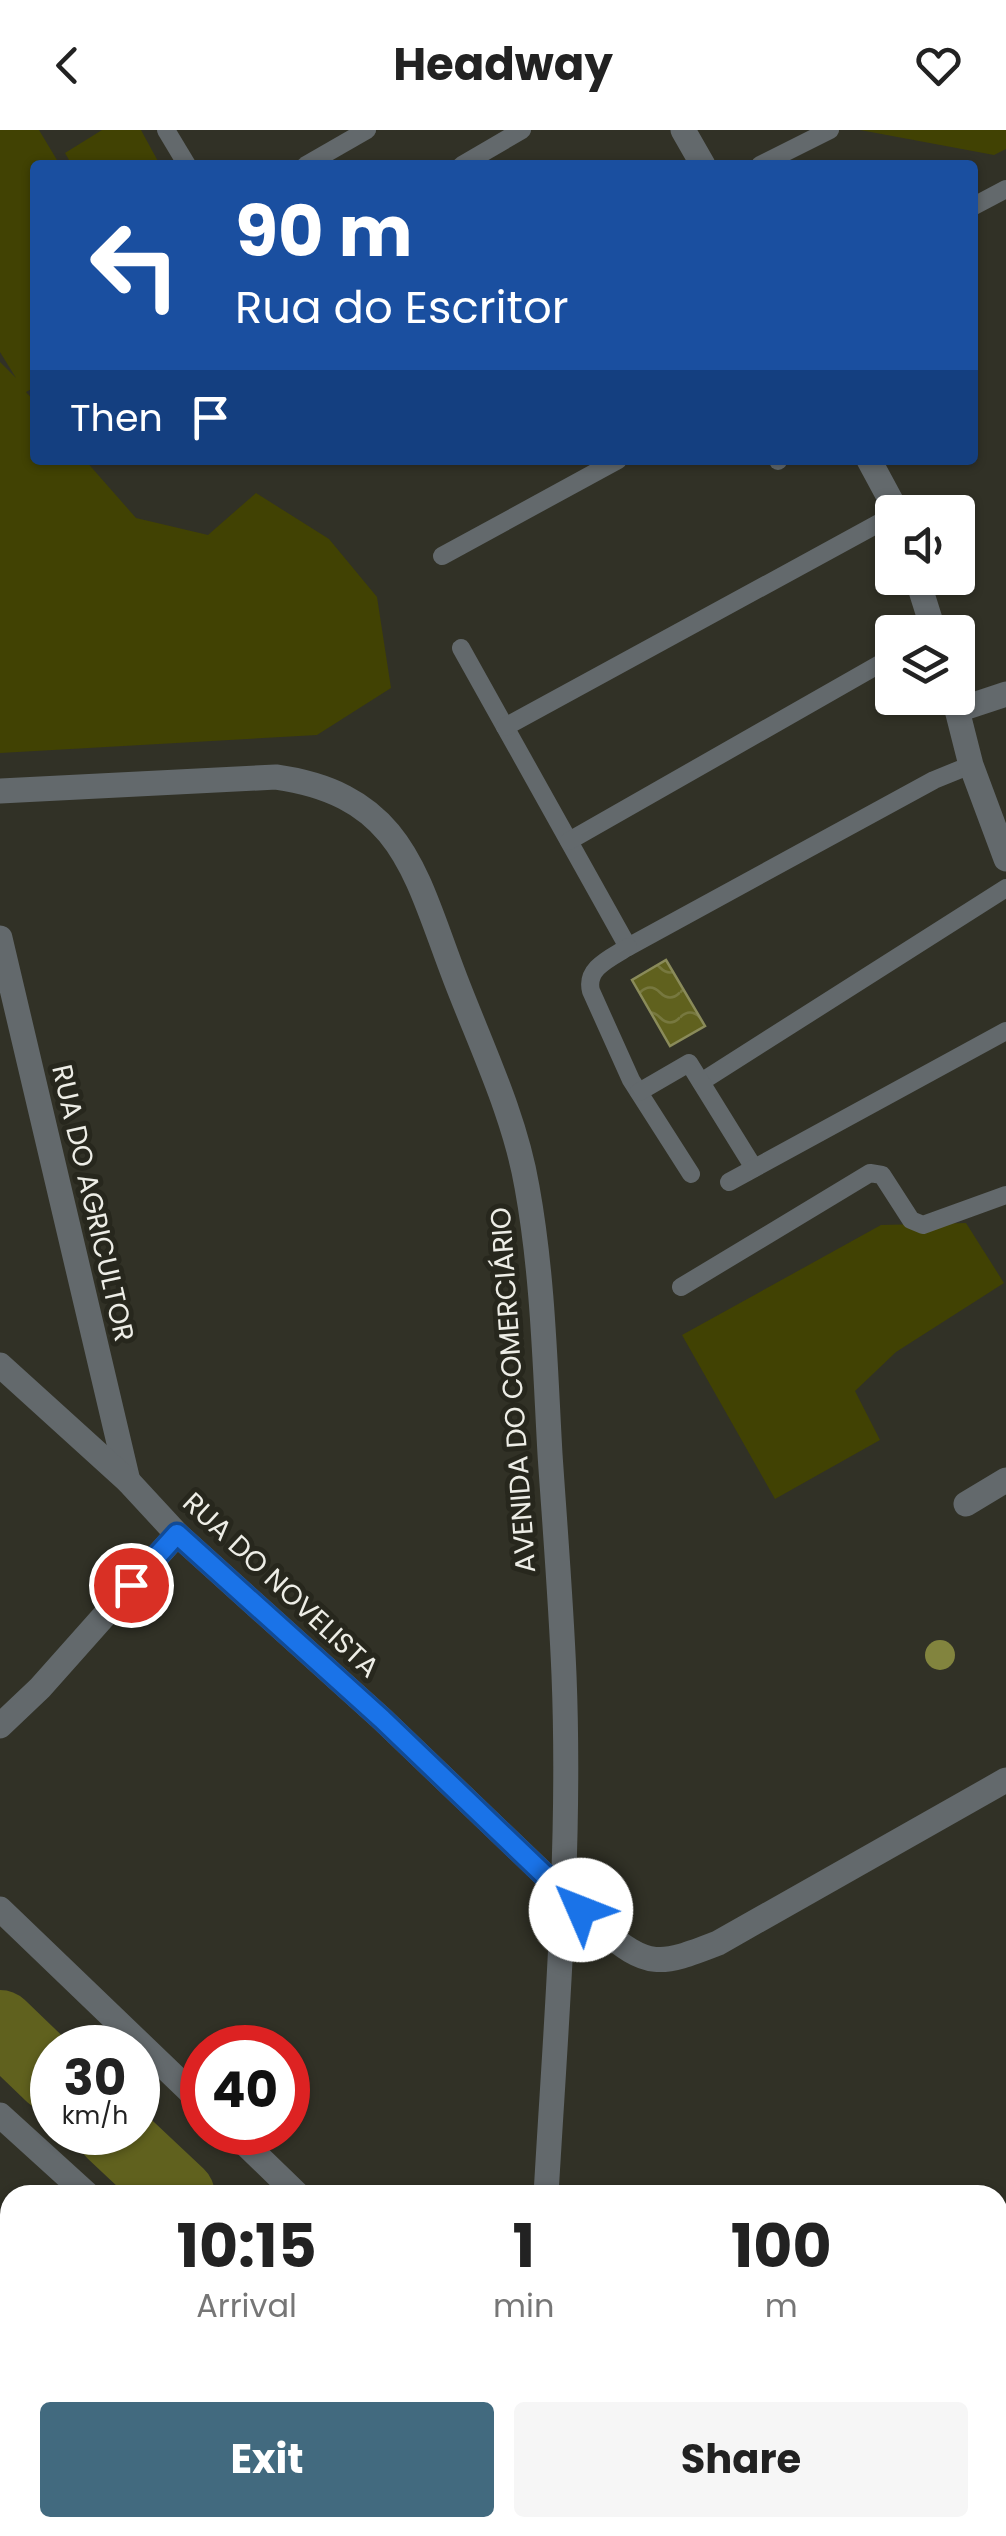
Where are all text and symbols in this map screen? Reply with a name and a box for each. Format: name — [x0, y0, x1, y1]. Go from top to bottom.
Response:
text: Headway — [393, 33, 613, 96]
icon: back — [40, 38, 95, 93]
icon: heart — [911, 38, 966, 93]
text: 90 m — [235, 182, 413, 281]
icon: left — [70, 200, 200, 330]
text: Rua do Escritor — [235, 276, 569, 339]
icon: arrive — [183, 390, 238, 445]
text: Then — [70, 391, 163, 444]
map controls — [875, 495, 975, 715]
button: sound — [875, 495, 975, 595]
button: layers — [875, 615, 975, 715]
street label: RUA DO AGRICULTOR — [42, 1061, 144, 1345]
street label: AVENIDA DO COMERCIÁRIO — [481, 1206, 545, 1574]
street label: RUA DO NOVELISTA — [174, 1483, 388, 1687]
pin — [89, 1543, 174, 1628]
icon: arrive — [104, 1558, 159, 1613]
position arrow — [529, 1858, 633, 1962]
speed limit sign: 40 — [180, 2025, 310, 2155]
text: 30 — [64, 2042, 126, 2113]
text: km/h — [62, 2098, 128, 2133]
text: 10:15 — [176, 2204, 317, 2288]
text: 1 — [512, 2204, 535, 2288]
text: 100 — [731, 2204, 832, 2288]
text: Arrival — [196, 2283, 297, 2328]
text: min — [493, 2283, 554, 2328]
text: m — [765, 2283, 798, 2328]
button: Exit — [40, 2402, 494, 2517]
button: Share — [514, 2402, 968, 2517]

